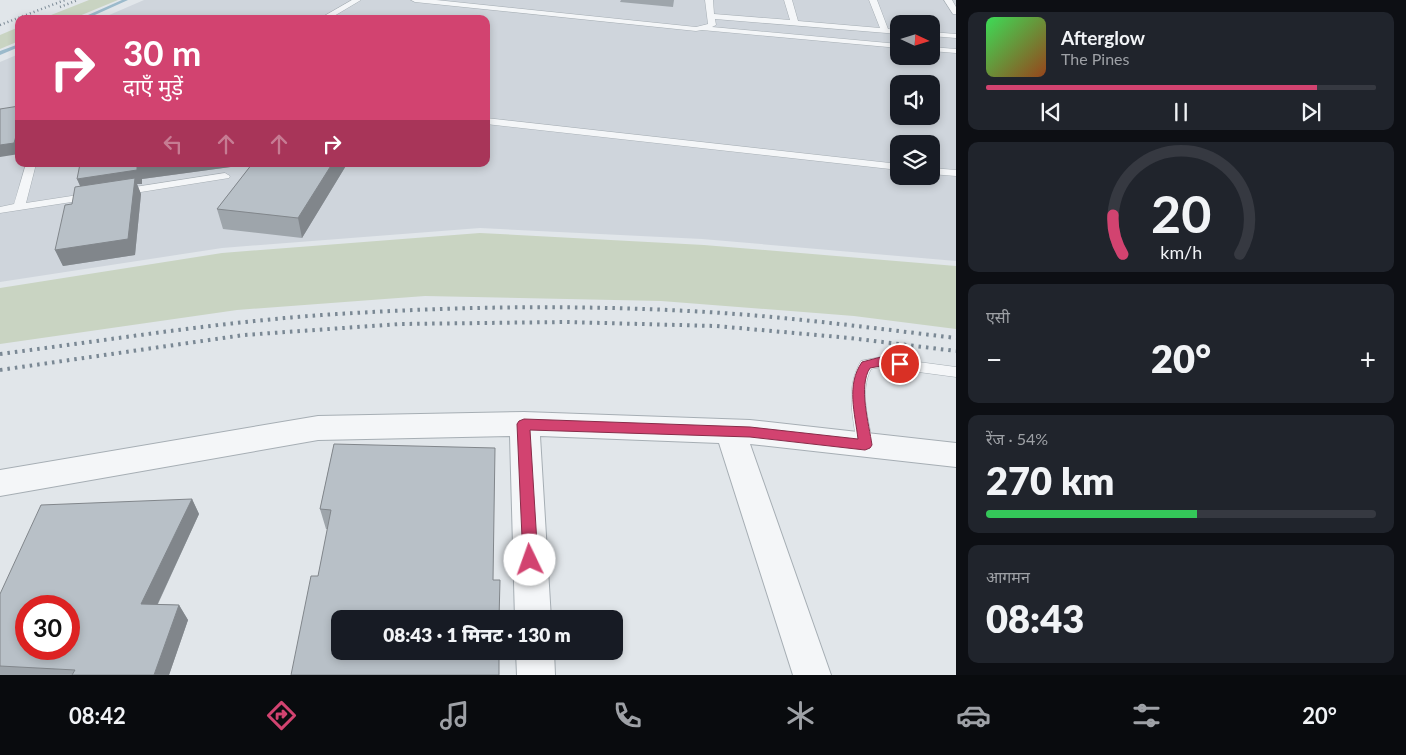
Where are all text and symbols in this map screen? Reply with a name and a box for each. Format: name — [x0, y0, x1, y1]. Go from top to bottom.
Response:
north arrow — [890, 15, 940, 65]
map controls — [890, 15, 940, 185]
text: Afterglow — [1061, 26, 1145, 49]
text: 30 m — [123, 31, 201, 73]
icon: right — [40, 35, 105, 100]
text: The Pines — [1061, 49, 1130, 68]
text: दाएँ मुड़ें — [123, 73, 183, 100]
button: sound — [890, 75, 940, 125]
icon: previous — [1037, 98, 1065, 126]
icon: pause — [1167, 98, 1195, 126]
icon: next — [1297, 98, 1325, 126]
icon: left — [159, 130, 187, 158]
icon: ahead — [212, 130, 240, 158]
icon: ahead — [265, 130, 293, 158]
icon: right — [318, 130, 346, 158]
button: layers — [890, 135, 940, 185]
text: 20 — [1151, 182, 1211, 244]
text: km/h — [1160, 241, 1202, 263]
text: एसी — [986, 307, 1010, 326]
text: 20° — [1151, 335, 1211, 381]
text: − — [986, 342, 1002, 376]
text: + — [1360, 342, 1376, 376]
pin — [879, 343, 921, 385]
icon: arrive — [886, 350, 914, 378]
text: रेंज · 54% — [986, 429, 1048, 448]
text: 270 km — [986, 457, 1114, 503]
position arrow — [503, 533, 555, 585]
text: आगमन — [986, 567, 1030, 586]
speed limit sign: 30 — [15, 595, 80, 660]
text: 08:43 — [986, 595, 1084, 641]
text: 08:43 · 1 मिनट · 130 m — [383, 623, 571, 646]
icon: directions — [264, 698, 299, 733]
icon: music — [437, 698, 472, 733]
icon: phone — [610, 698, 645, 733]
icon: climate — [783, 698, 818, 733]
icon: car — [956, 698, 991, 733]
icon: filters — [1129, 698, 1164, 733]
text: 08:42 — [69, 702, 126, 729]
text: 20° — [1302, 702, 1337, 729]

